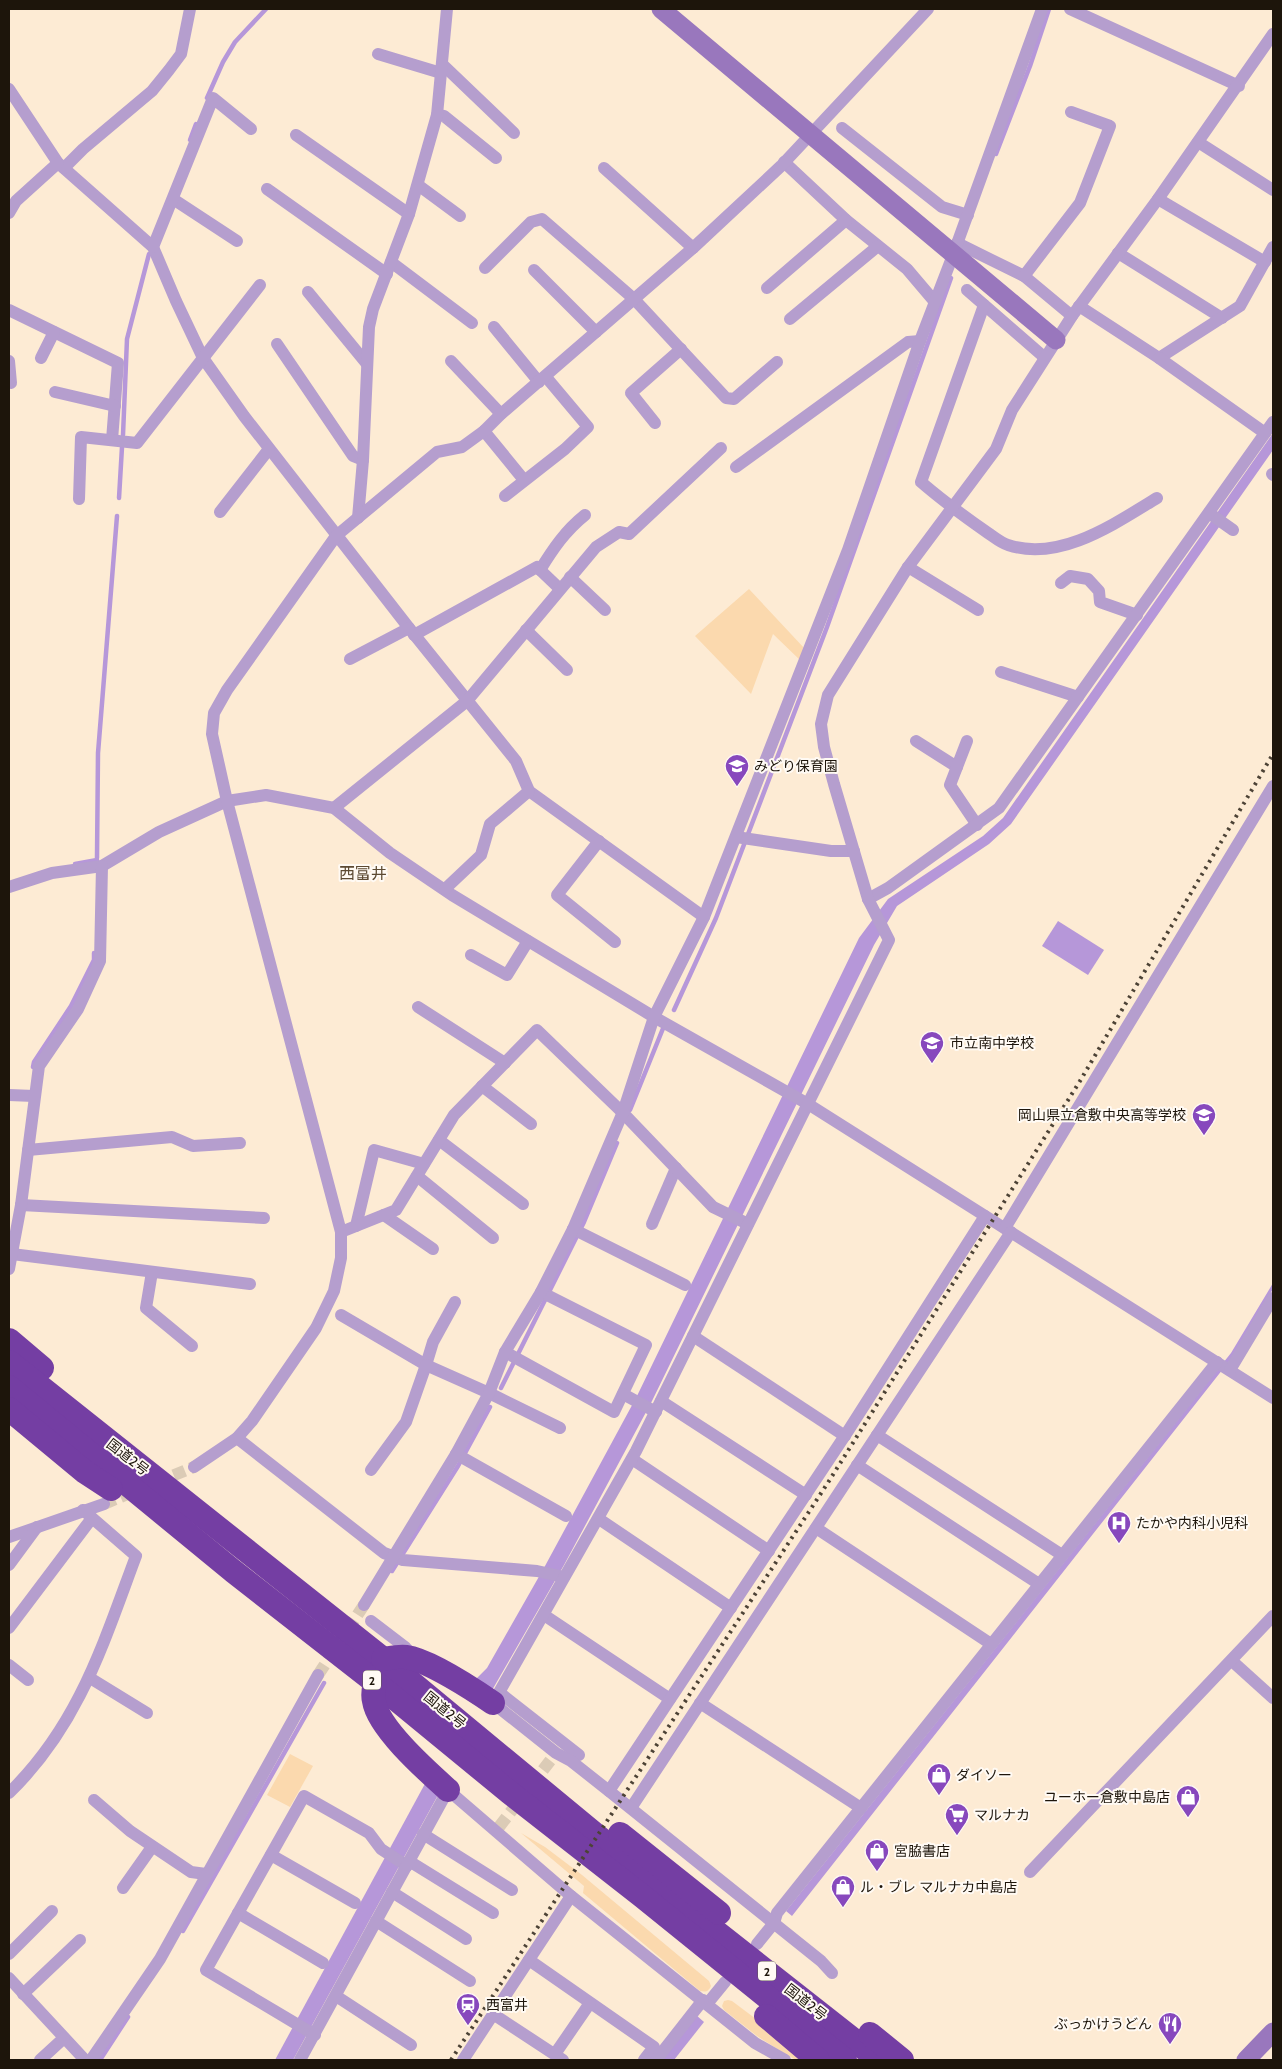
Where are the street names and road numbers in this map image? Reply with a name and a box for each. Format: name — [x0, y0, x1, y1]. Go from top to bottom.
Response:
street label: 国道2号 — [103, 1435, 153, 1479]
road number: 2 — [363, 1670, 381, 1690]
street label: 国道2号 — [420, 1687, 470, 1733]
road number: 2 — [758, 1962, 776, 1980]
street label: 国道2号 — [781, 1980, 831, 2024]

